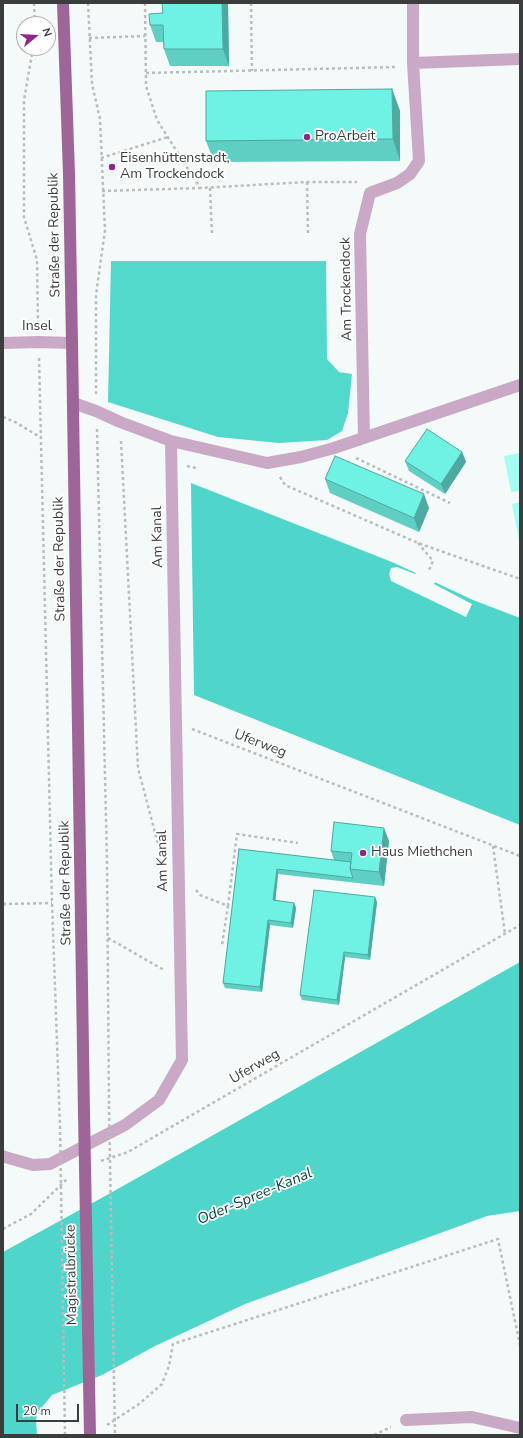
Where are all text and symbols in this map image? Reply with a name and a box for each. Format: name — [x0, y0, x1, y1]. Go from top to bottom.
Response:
north arrow — [16, 16, 56, 56]
text: N — [39, 26, 55, 39]
place label: ProArbeit — [315, 129, 375, 145]
marker: ProArbeit — [302, 132, 312, 142]
place label: Eisenhüttenstadt, Am Trockendock — [120, 151, 230, 184]
marker: Eisenhüttenstadt, Am Trockendock — [107, 162, 117, 172]
street label: Straße der Republik — [46, 172, 64, 298]
street label: Am Trockendock — [338, 237, 356, 341]
street label: Insel — [22, 319, 52, 335]
street label: Straße der Republik — [51, 496, 69, 622]
street label: Am Kanal — [149, 506, 167, 568]
street label: Uferweg — [231, 726, 289, 762]
street label: Straße der Republik — [57, 820, 75, 946]
street label: Am Kanal — [154, 830, 172, 892]
place label: Haus Miethchen — [371, 845, 473, 861]
marker: Haus Miethchen — [358, 848, 368, 858]
street label: Uferweg — [227, 1046, 283, 1088]
water label: Oder-Spree-Kanal — [195, 1165, 315, 1229]
street label: Magistralbrücke — [63, 1225, 81, 1325]
scale bar — [18, 1396, 81, 1422]
text: 20 m — [23, 1403, 51, 1419]

